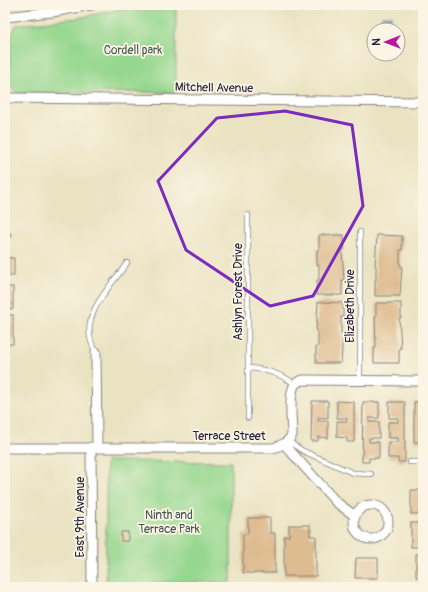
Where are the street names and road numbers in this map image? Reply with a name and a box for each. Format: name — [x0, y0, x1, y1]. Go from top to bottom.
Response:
street label: Mitchell Avenue — [175, 80, 253, 96]
street label: Ashlyn Forest Drive — [231, 243, 246, 341]
street label: Elizabeth Drive — [343, 269, 358, 343]
street label: Terrace Street — [192, 429, 266, 444]
street label: East 9th Avenue — [73, 477, 88, 557]

